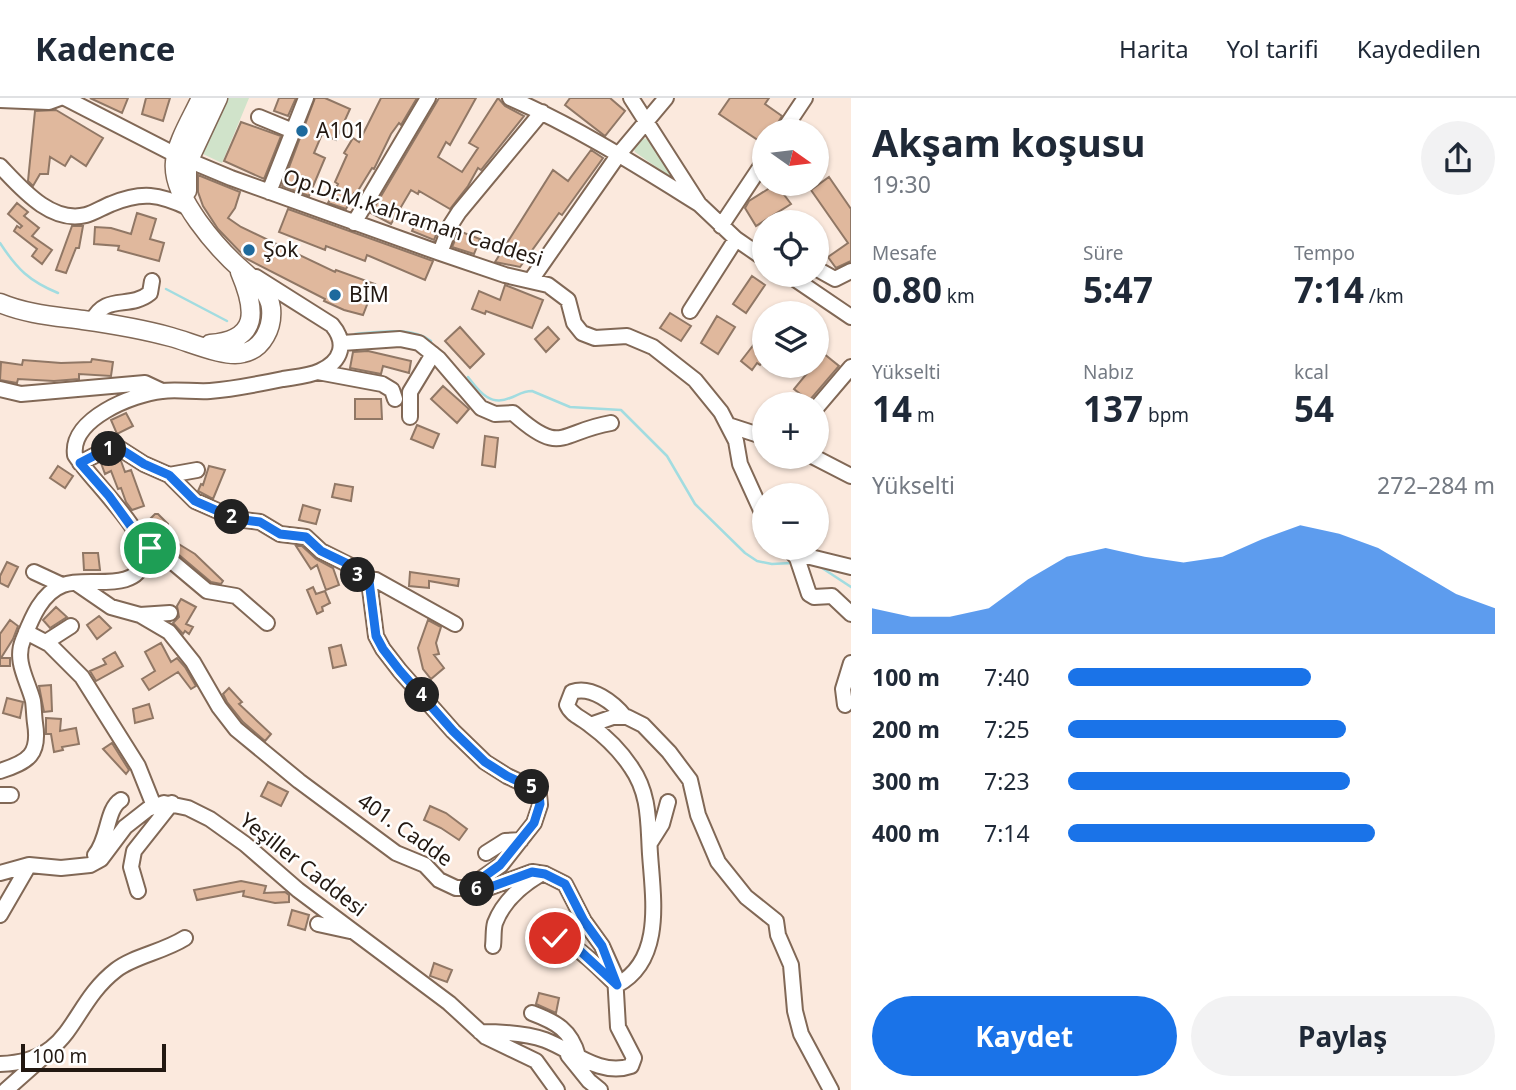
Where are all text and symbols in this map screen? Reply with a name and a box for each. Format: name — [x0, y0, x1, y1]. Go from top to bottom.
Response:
text: Kadence — [35, 26, 175, 71]
text: Harita — [1119, 32, 1189, 65]
text: Yol tarifi — [1227, 32, 1319, 65]
text: Kaydedilen — [1357, 32, 1481, 65]
place label: A101 — [316, 116, 365, 144]
text: Akşam koşusu — [872, 116, 1146, 168]
north arrow — [752, 119, 830, 196]
map controls — [752, 119, 829, 560]
button: share — [1421, 121, 1495, 195]
marker: A101 — [294, 123, 310, 139]
street label: Op.Dr.M.Kahraman Caddesi — [280, 162, 547, 272]
text: 19:30 — [872, 168, 931, 200]
button: locate — [752, 210, 829, 287]
place label: Şok — [263, 235, 299, 263]
text: Mesafe — [872, 240, 937, 266]
text: Süre — [1083, 240, 1123, 266]
text: Tempo — [1294, 240, 1355, 266]
marker: Şok — [241, 242, 257, 258]
text: 0.80 — [872, 266, 942, 313]
text: 5:47 — [1083, 266, 1153, 313]
text: 7:14 — [1294, 266, 1364, 313]
place label: BİM — [349, 280, 389, 308]
text: km — [942, 283, 975, 309]
text: /km — [1364, 283, 1404, 309]
marker: BİM — [327, 287, 343, 303]
button: layers — [752, 301, 829, 378]
text: Yükselti — [872, 359, 941, 385]
text: Nabız — [1083, 359, 1134, 385]
text: kcal — [1294, 359, 1329, 385]
text: 14 — [872, 385, 912, 432]
text: 137 — [1083, 385, 1143, 432]
text: 54 — [1294, 385, 1334, 432]
button: + — [752, 392, 829, 469]
text: m — [912, 402, 935, 428]
text: bpm — [1143, 402, 1189, 428]
pin: 1 — [92, 432, 126, 466]
text: 1 — [103, 435, 114, 461]
text: Yükselti — [872, 469, 955, 501]
text: 272–284 m — [1377, 469, 1495, 501]
button: − — [752, 483, 829, 560]
pin: 2 — [215, 500, 250, 534]
text: 2 — [226, 503, 237, 529]
pin — [120, 518, 180, 578]
icon: arrive — [131, 529, 169, 567]
pin: 3 — [340, 558, 376, 592]
text: 3 — [352, 561, 363, 587]
text: 100 m — [872, 661, 940, 693]
text: 7:40 — [984, 661, 1030, 693]
pin: 4 — [404, 678, 440, 712]
text: 4 — [416, 681, 427, 707]
text: 200 m — [872, 713, 940, 745]
text: 7:25 — [984, 713, 1030, 745]
text: 300 m — [872, 765, 940, 797]
text: 7:23 — [984, 765, 1030, 797]
pin: 5 — [514, 770, 550, 804]
text: 5 — [526, 773, 537, 799]
street label: 401. Cadde — [353, 786, 459, 872]
street label: Yeşiller Caddesi — [235, 806, 373, 922]
text: 400 m — [872, 817, 940, 849]
text: 7:14 — [984, 817, 1030, 849]
pin: 6 — [460, 872, 494, 906]
text: 6 — [471, 875, 482, 901]
pin — [525, 908, 585, 968]
icon: check — [536, 919, 574, 957]
button: Kaydet — [872, 996, 1177, 1076]
button: Paylaş — [1191, 996, 1495, 1076]
scale bar — [21, 1041, 166, 1073]
text: 100 m — [32, 1043, 87, 1069]

